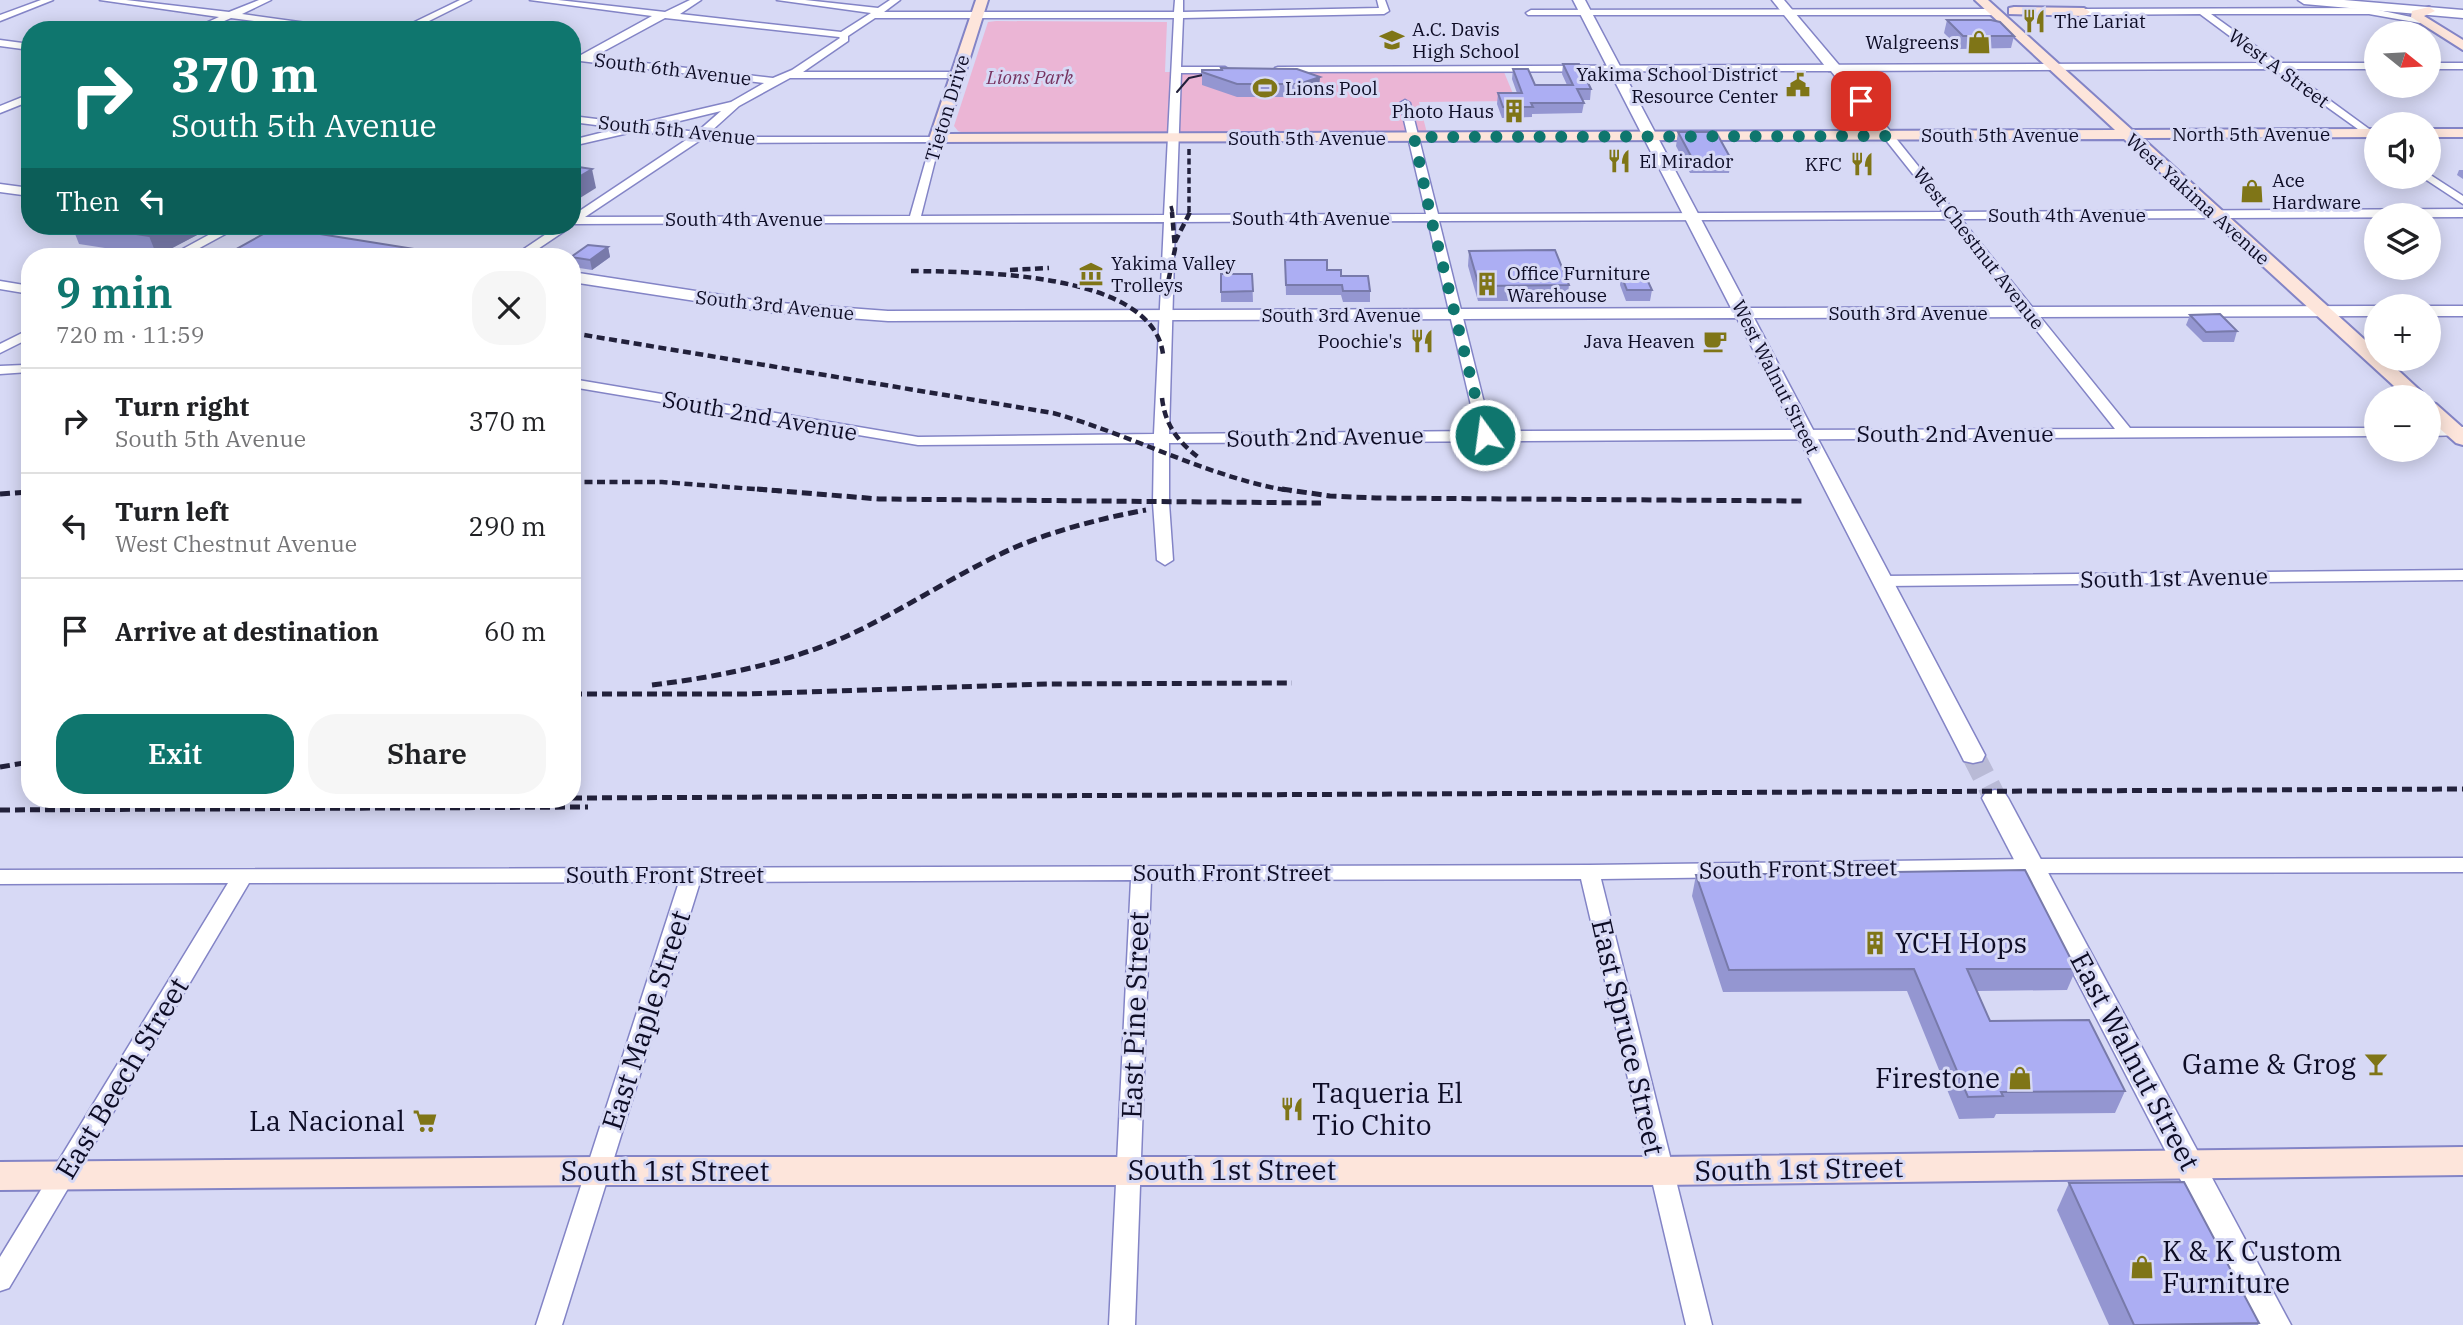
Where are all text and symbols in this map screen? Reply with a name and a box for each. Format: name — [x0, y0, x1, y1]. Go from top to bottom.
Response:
restaurant icon: The Lariat — [2020, 7, 2048, 35]
place label: The Lariat — [2054, 9, 2146, 33]
place label: A.C. Davis High School — [1412, 17, 1520, 63]
north arrow — [2364, 21, 2441, 98]
map controls — [2364, 21, 2441, 462]
street label: West A Street — [2224, 23, 2334, 113]
school or university icon: A.C. Davis High School — [1378, 26, 1406, 54]
shop icon: Walgreens — [1965, 28, 1993, 56]
place label: Walgreens — [1865, 30, 1959, 54]
text: 370 m — [171, 42, 318, 105]
street label: South 6th Avenue — [593, 47, 753, 91]
icon: right — [56, 49, 147, 140]
street label: Tieton Drive — [919, 52, 975, 164]
place label: Yakima School District Resource Center — [1576, 62, 1779, 108]
park label: Lions Park — [986, 65, 1074, 89]
public building icon: Yakima School District Resource Center — [1784, 71, 1812, 99]
pin — [1831, 71, 1891, 131]
sports icon: Lions Pool — [1251, 74, 1279, 102]
place label: Lions Pool — [1285, 76, 1378, 100]
icon: arrive — [1842, 82, 1880, 120]
building icon: Photo Haus — [1500, 97, 1528, 125]
place label: Photo Haus — [1391, 99, 1494, 123]
text: South 5th Avenue — [171, 104, 437, 146]
street label: South 5th Avenue — [597, 110, 757, 150]
button: sound — [2364, 112, 2441, 189]
street label: North 5th Avenue — [2172, 122, 2330, 146]
street label: South 5th Avenue — [1921, 123, 2079, 147]
street label: South 5th Avenue — [1228, 126, 1386, 150]
street label: West Yakima Avenue — [2121, 128, 2275, 270]
restaurant icon: El Mirador — [1605, 147, 1633, 175]
place label: El Mirador — [1639, 149, 1734, 173]
restaurant icon: KFC — [1848, 150, 1876, 178]
place label: KFC — [1805, 152, 1842, 176]
street label: West Chestnut Avenue — [1908, 162, 2050, 334]
place label: Ace Hardware — [2272, 168, 2361, 214]
shop icon: Ace Hardware — [2238, 177, 2266, 205]
icon: left — [134, 182, 172, 220]
text: Then — [56, 184, 120, 218]
street label: South 4th Avenue — [1988, 203, 2146, 227]
button: layers — [2364, 203, 2441, 280]
street label: South 4th Avenue — [1232, 206, 1390, 230]
street label: South 4th Avenue — [665, 207, 823, 231]
place label: Yakima Valley Trolleys — [1111, 251, 1236, 297]
museum icon: Yakima Valley Trolleys — [1077, 260, 1105, 288]
place label: Office Furniture Warehouse — [1507, 261, 1650, 307]
text: 9 min — [56, 265, 173, 320]
building icon: Office Furniture Warehouse — [1473, 270, 1501, 298]
button: close — [472, 271, 546, 345]
street label: South 3rd Avenue — [695, 285, 855, 325]
button: + — [2364, 294, 2441, 371]
street label: West Walnut Street — [1727, 296, 1825, 458]
street label: South 3rd Avenue — [1828, 301, 1988, 325]
street label: South 3rd Avenue — [1261, 303, 1421, 327]
text: 720 m · 11:59 — [56, 319, 205, 349]
restaurant icon: Poochie's — [1408, 327, 1436, 355]
cafe icon: Java Heaven — [1701, 327, 1729, 355]
place label: Poochie's — [1317, 329, 1402, 353]
place label: Java Heaven — [1584, 329, 1695, 353]
street label: South 2nd Avenue — [660, 383, 860, 447]
button: − — [2364, 385, 2441, 462]
text: Turn right — [115, 389, 249, 423]
position arrow — [1448, 398, 1522, 472]
icon: right — [56, 402, 94, 440]
text: 370 m — [468, 404, 546, 438]
street label: South 2nd Avenue — [1856, 418, 2054, 448]
street label: South 2nd Avenue — [1226, 419, 1424, 453]
text: South 5th Avenue — [115, 423, 306, 453]
text: Turn left — [115, 494, 229, 528]
icon: left — [56, 507, 94, 545]
text: 290 m — [468, 509, 546, 543]
text: West Chestnut Avenue — [115, 528, 357, 558]
street label: South 1st Avenue — [2080, 560, 2268, 594]
icon: arrive — [56, 612, 94, 650]
text: Arrive at destination — [115, 614, 379, 648]
text: 60 m — [484, 614, 546, 648]
button: Exit — [56, 714, 294, 794]
button: Share — [308, 714, 546, 794]
street label: South Front Street — [1699, 851, 1897, 885]
street label: South Front Street — [1133, 857, 1331, 887]
street label: South Front Street — [566, 859, 764, 889]
street label: East Maple Street — [593, 905, 698, 1134]
street label: East Pine Street — [1112, 911, 1157, 1119]
street label: East Spruce Street — [1583, 915, 1674, 1159]
place label: YCH Hops — [1895, 924, 2027, 961]
building icon: YCH Hops — [1861, 929, 1889, 957]
street label: East Walnut Street — [2062, 945, 2209, 1177]
street label: East Beech Street — [47, 970, 196, 1185]
place label: Game & Grog — [2182, 1045, 2356, 1082]
bar icon: Game & Grog — [2362, 1050, 2390, 1078]
place label: Firestone — [1875, 1059, 2000, 1096]
shop icon: Firestone — [2006, 1064, 2034, 1092]
place label: Taqueria El Tio Chito — [1312, 1074, 1463, 1143]
restaurant icon: Taqueria El Tio Chito — [1278, 1095, 1306, 1123]
place label: La Nacional — [249, 1102, 405, 1139]
supermarket icon: La Nacional — [411, 1107, 439, 1135]
street label: South 1st Street — [1694, 1148, 1904, 1189]
street label: South 1st Street — [1128, 1151, 1336, 1188]
street label: South 1st Street — [561, 1152, 769, 1189]
place label: K & K Custom Furniture — [2162, 1232, 2342, 1301]
shop icon: K & K Custom Furniture — [2128, 1253, 2156, 1281]

